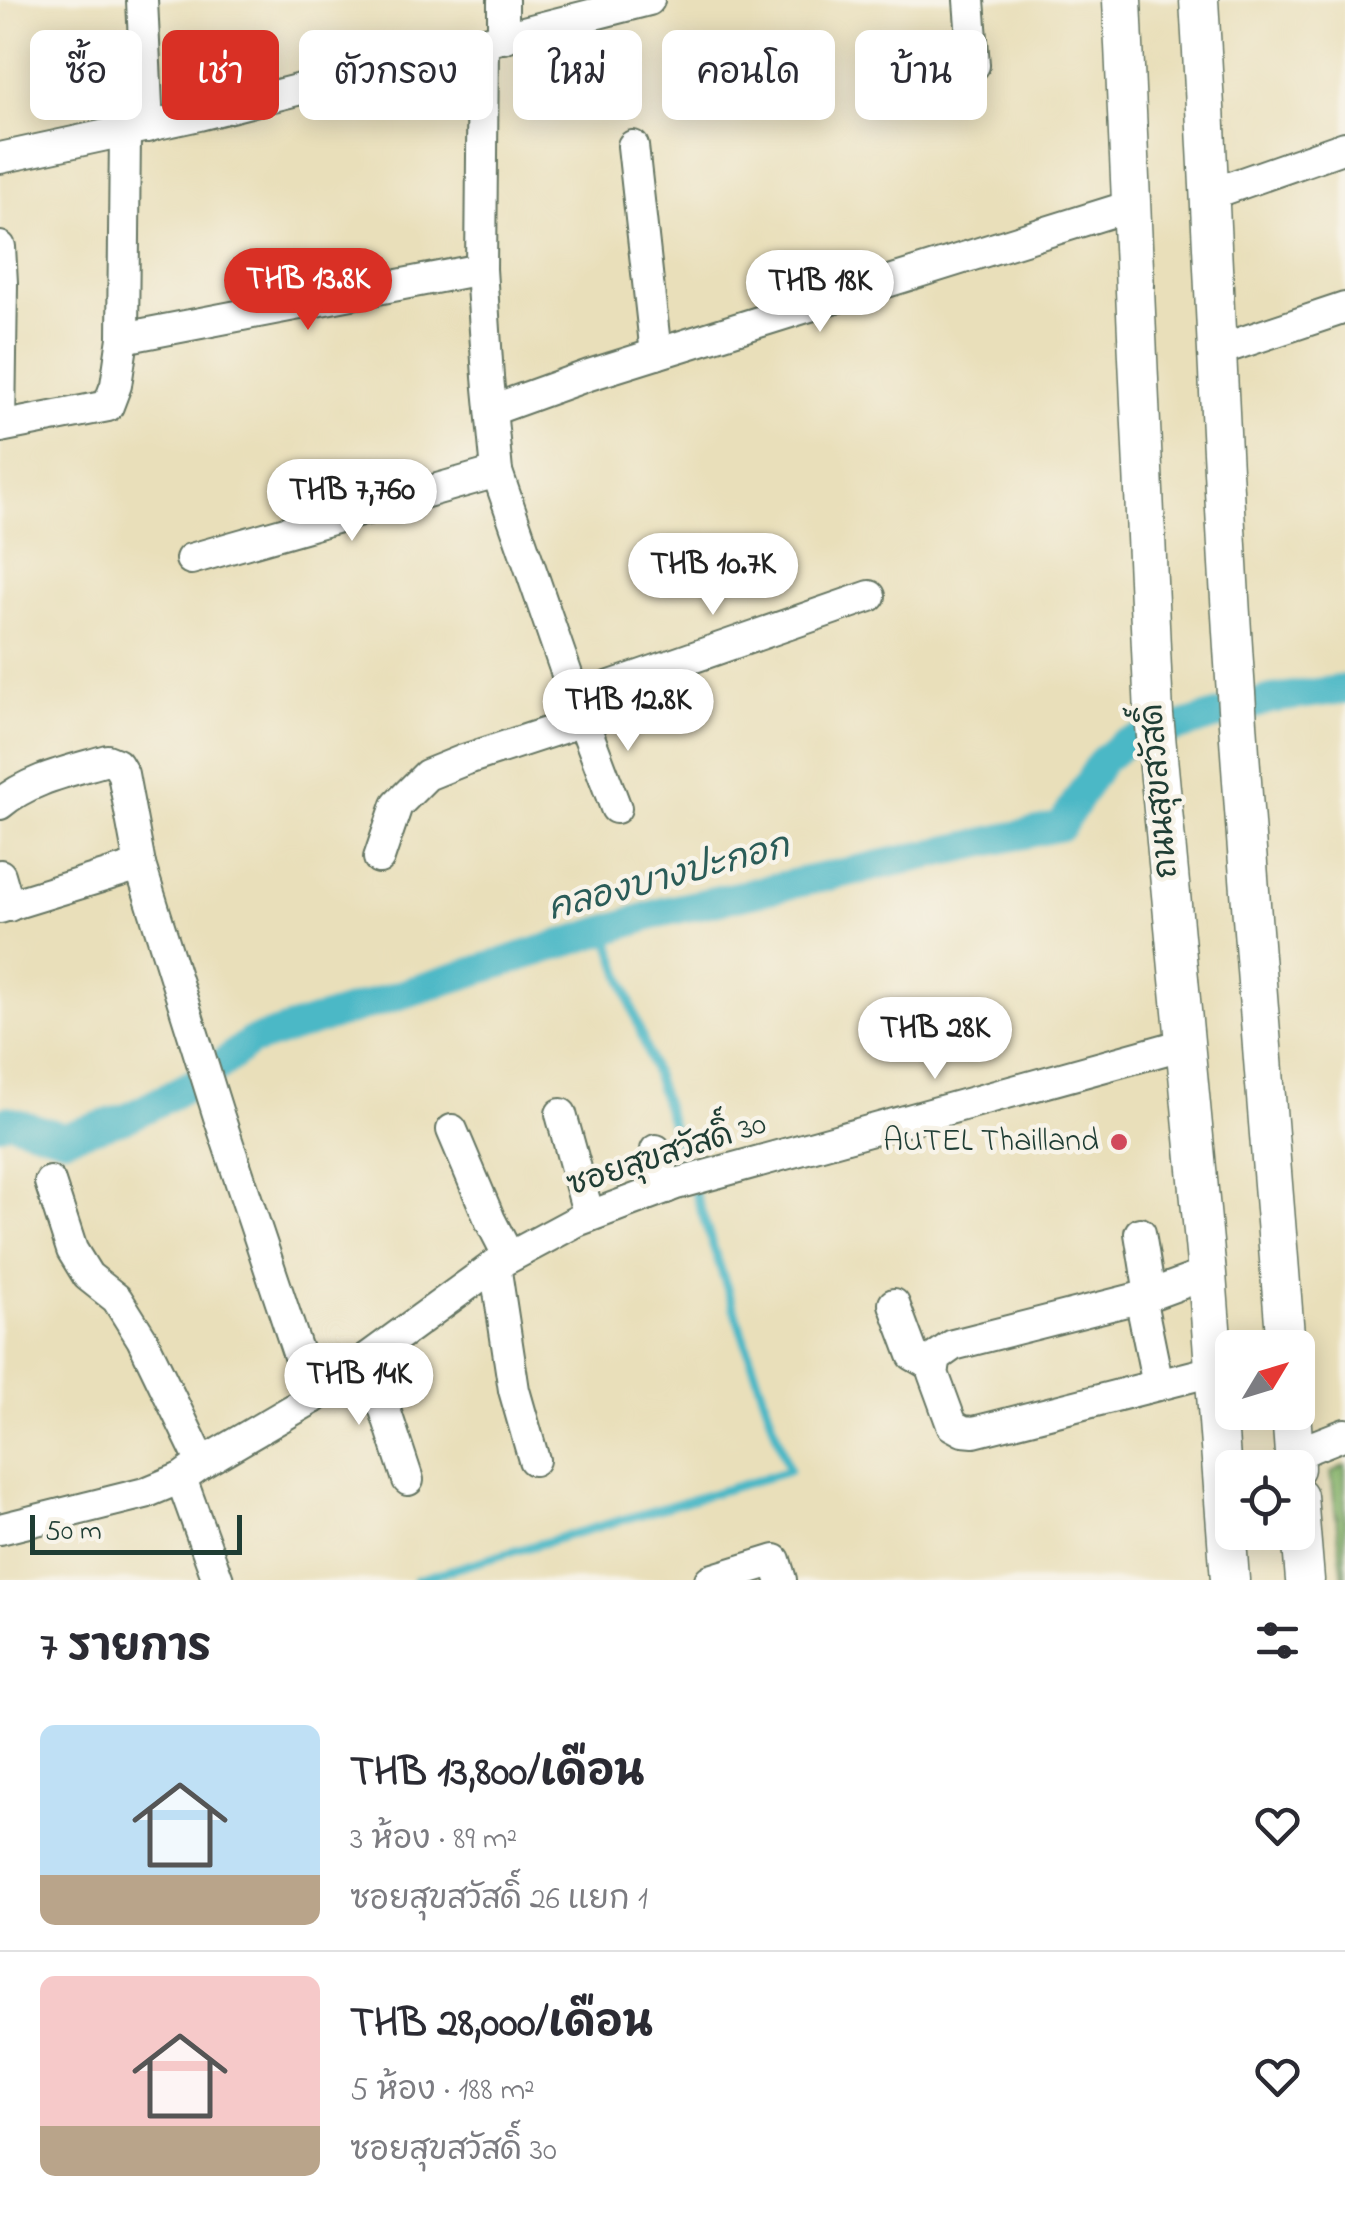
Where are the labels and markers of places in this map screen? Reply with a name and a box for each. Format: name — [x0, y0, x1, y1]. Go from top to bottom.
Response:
pin: THB 13.8K — [194, 248, 422, 333]
pin: THB 18K — [728, 250, 912, 335]
pin: THB 7,760 — [238, 459, 466, 544]
pin: THB 10.7K — [599, 533, 827, 618]
pin: THB 12.8K — [514, 669, 742, 754]
pin: THB 28K — [843, 997, 1027, 1082]
place label: AUTEL Thailland — [883, 1119, 1099, 1166]
marker: AUTEL Thailland — [1108, 1131, 1130, 1153]
pin: THB 14K — [267, 1343, 451, 1428]

